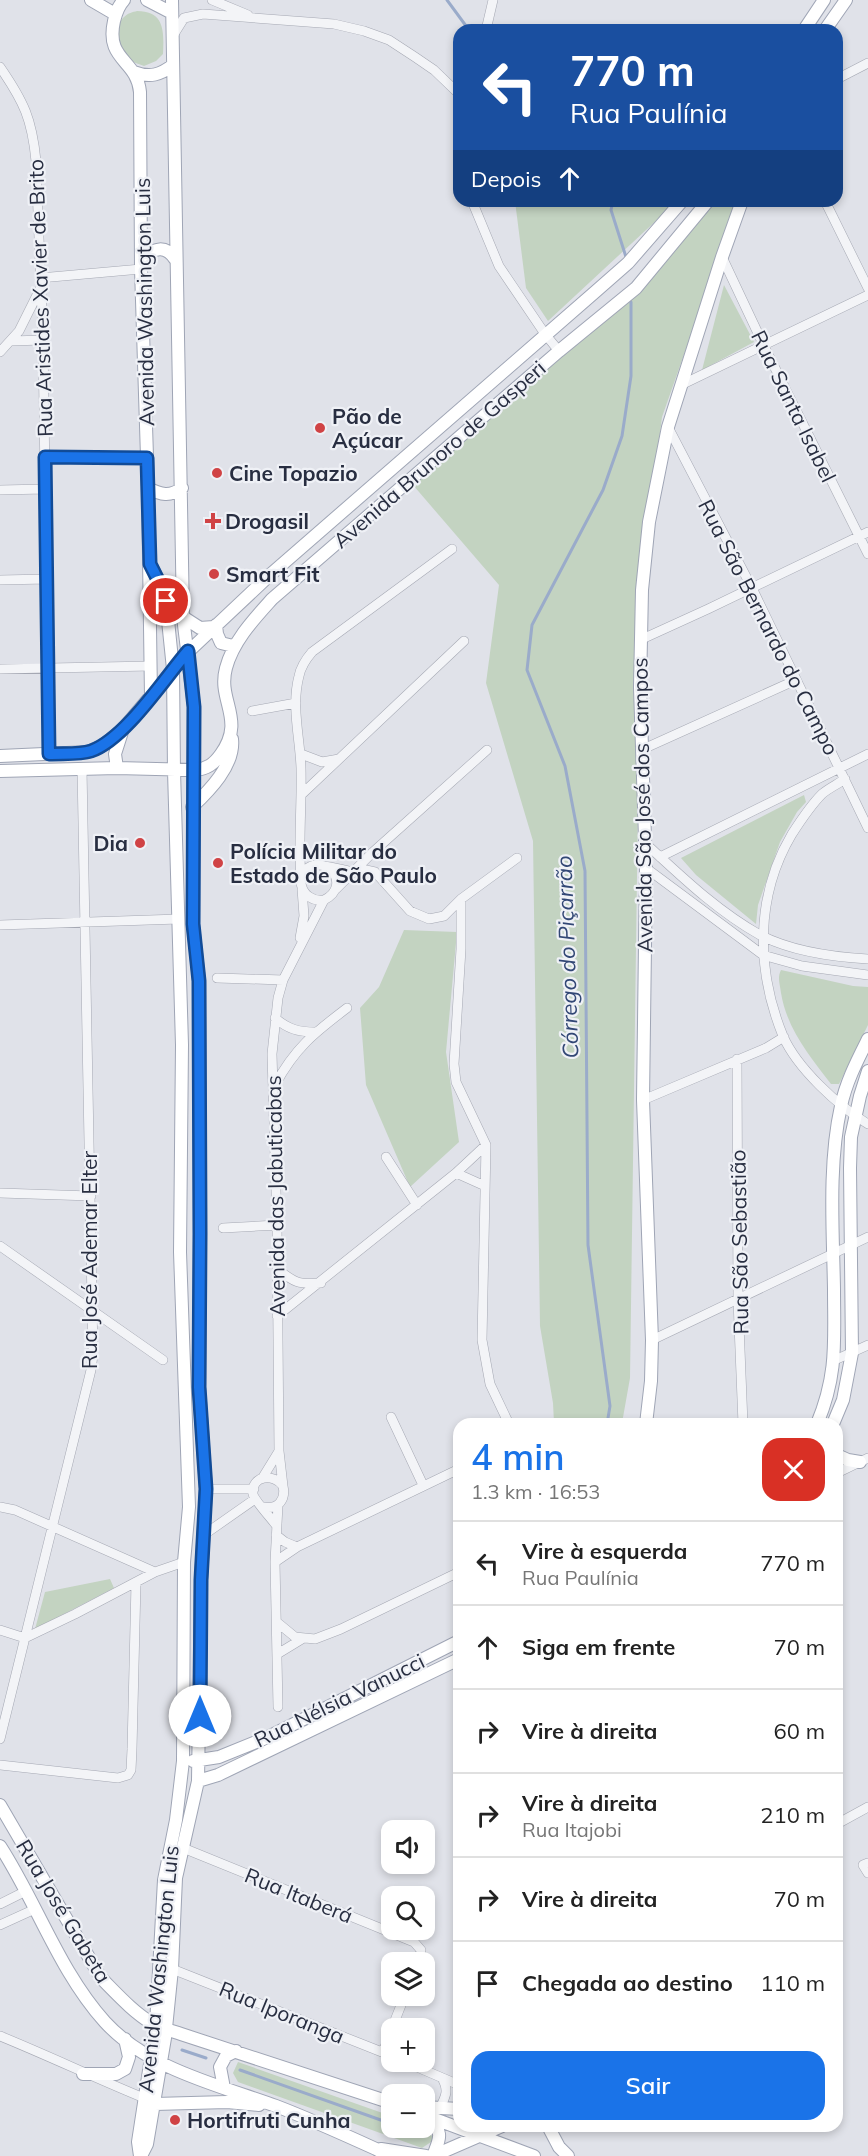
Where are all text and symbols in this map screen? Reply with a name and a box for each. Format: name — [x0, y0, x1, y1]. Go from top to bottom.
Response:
text: 770 m — [570, 44, 695, 97]
icon: left — [471, 48, 549, 126]
text: Rua Paulínia — [570, 96, 728, 130]
street label: Rua Aristides Xavier de Brito — [22, 159, 58, 437]
icon: ahead — [553, 162, 586, 195]
text: Depois — [471, 165, 541, 193]
street label: Avenida Washington Luis — [129, 178, 159, 426]
street label: Rua Santa Isabel — [746, 326, 842, 486]
street label: Avenida Brunoro de Gasperi — [327, 355, 551, 553]
place label: Pão de Açúcar — [332, 403, 403, 453]
marker: Pão de Açúcar — [313, 421, 327, 435]
place label: Cine Topazio — [229, 460, 358, 486]
marker: Cine Topazio — [210, 466, 224, 480]
street label: Rua São Bernardo do Campo — [693, 495, 845, 759]
place label: Drogasil — [225, 508, 309, 534]
marker: Drogasil — [206, 514, 220, 528]
place label: Smart Fit — [226, 561, 319, 587]
marker: Smart Fit — [207, 567, 221, 581]
pin — [140, 575, 191, 626]
icon: arrive — [149, 584, 182, 617]
street label: Avenida São José dos Campos — [626, 657, 658, 953]
place label: Dia — [93, 830, 128, 856]
marker: Dia — [133, 836, 147, 850]
place label: Polícia Militar do Estado de São Paulo — [230, 838, 437, 888]
water label: Córrego do Piçarrão — [549, 855, 585, 1059]
marker: Polícia Militar do Estado de São Paulo — [211, 856, 225, 870]
street label: Avenida das Jabuticabas — [260, 1075, 290, 1317]
street label: Rua São Sebastião — [724, 1149, 754, 1335]
street label: Rua José Ademar Elter — [76, 1151, 102, 1369]
text: 4 min — [471, 1434, 565, 1479]
button: close — [762, 1438, 825, 1501]
text: 1.3 km · 16:53 — [471, 1479, 600, 1504]
text: Vire à esquerda — [522, 1537, 687, 1565]
icon: left — [471, 1547, 504, 1580]
text: 770 m — [760, 1549, 825, 1577]
text: Rua Paulínia — [522, 1565, 639, 1590]
icon: ahead — [471, 1631, 504, 1664]
text: Siga em frente — [522, 1633, 675, 1661]
text: 70 m — [774, 1633, 825, 1661]
street label: Rua Nélsia Vanucci — [250, 1647, 428, 1753]
position arrow — [168, 1684, 232, 1748]
icon: right — [471, 1715, 504, 1748]
text: Vire à direita — [522, 1717, 657, 1745]
text: 60 m — [774, 1717, 825, 1745]
text: Vire à direita — [522, 1789, 657, 1817]
icon: right — [471, 1799, 504, 1832]
text: 210 m — [760, 1801, 825, 1829]
text: Rua Itajobi — [522, 1817, 622, 1842]
map controls — [381, 1820, 435, 2138]
button: sound — [381, 1820, 435, 1874]
street label: Rua José Gabeta — [11, 1834, 117, 1988]
street label: Avenida Washington Luis — [132, 1844, 184, 2094]
street label: Rua Itaberá — [241, 1862, 357, 1928]
icon: right — [471, 1883, 504, 1916]
text: Vire à direita — [522, 1885, 657, 1913]
text: 70 m — [774, 1885, 825, 1913]
button: search — [381, 1886, 435, 1940]
button: layers — [381, 1952, 435, 2006]
icon: arrive — [471, 1967, 504, 2000]
text: Chegada ao destino — [522, 1969, 733, 1997]
text: 110 m — [760, 1969, 825, 1997]
street label: Rua Iporanga — [216, 1975, 348, 2049]
button: + — [381, 2018, 435, 2072]
button: Sair — [471, 2051, 825, 2120]
button: − — [381, 2084, 435, 2138]
place label: Hortifruti Cunha — [187, 2107, 351, 2133]
marker: Hortifruti Cunha — [168, 2113, 182, 2127]

